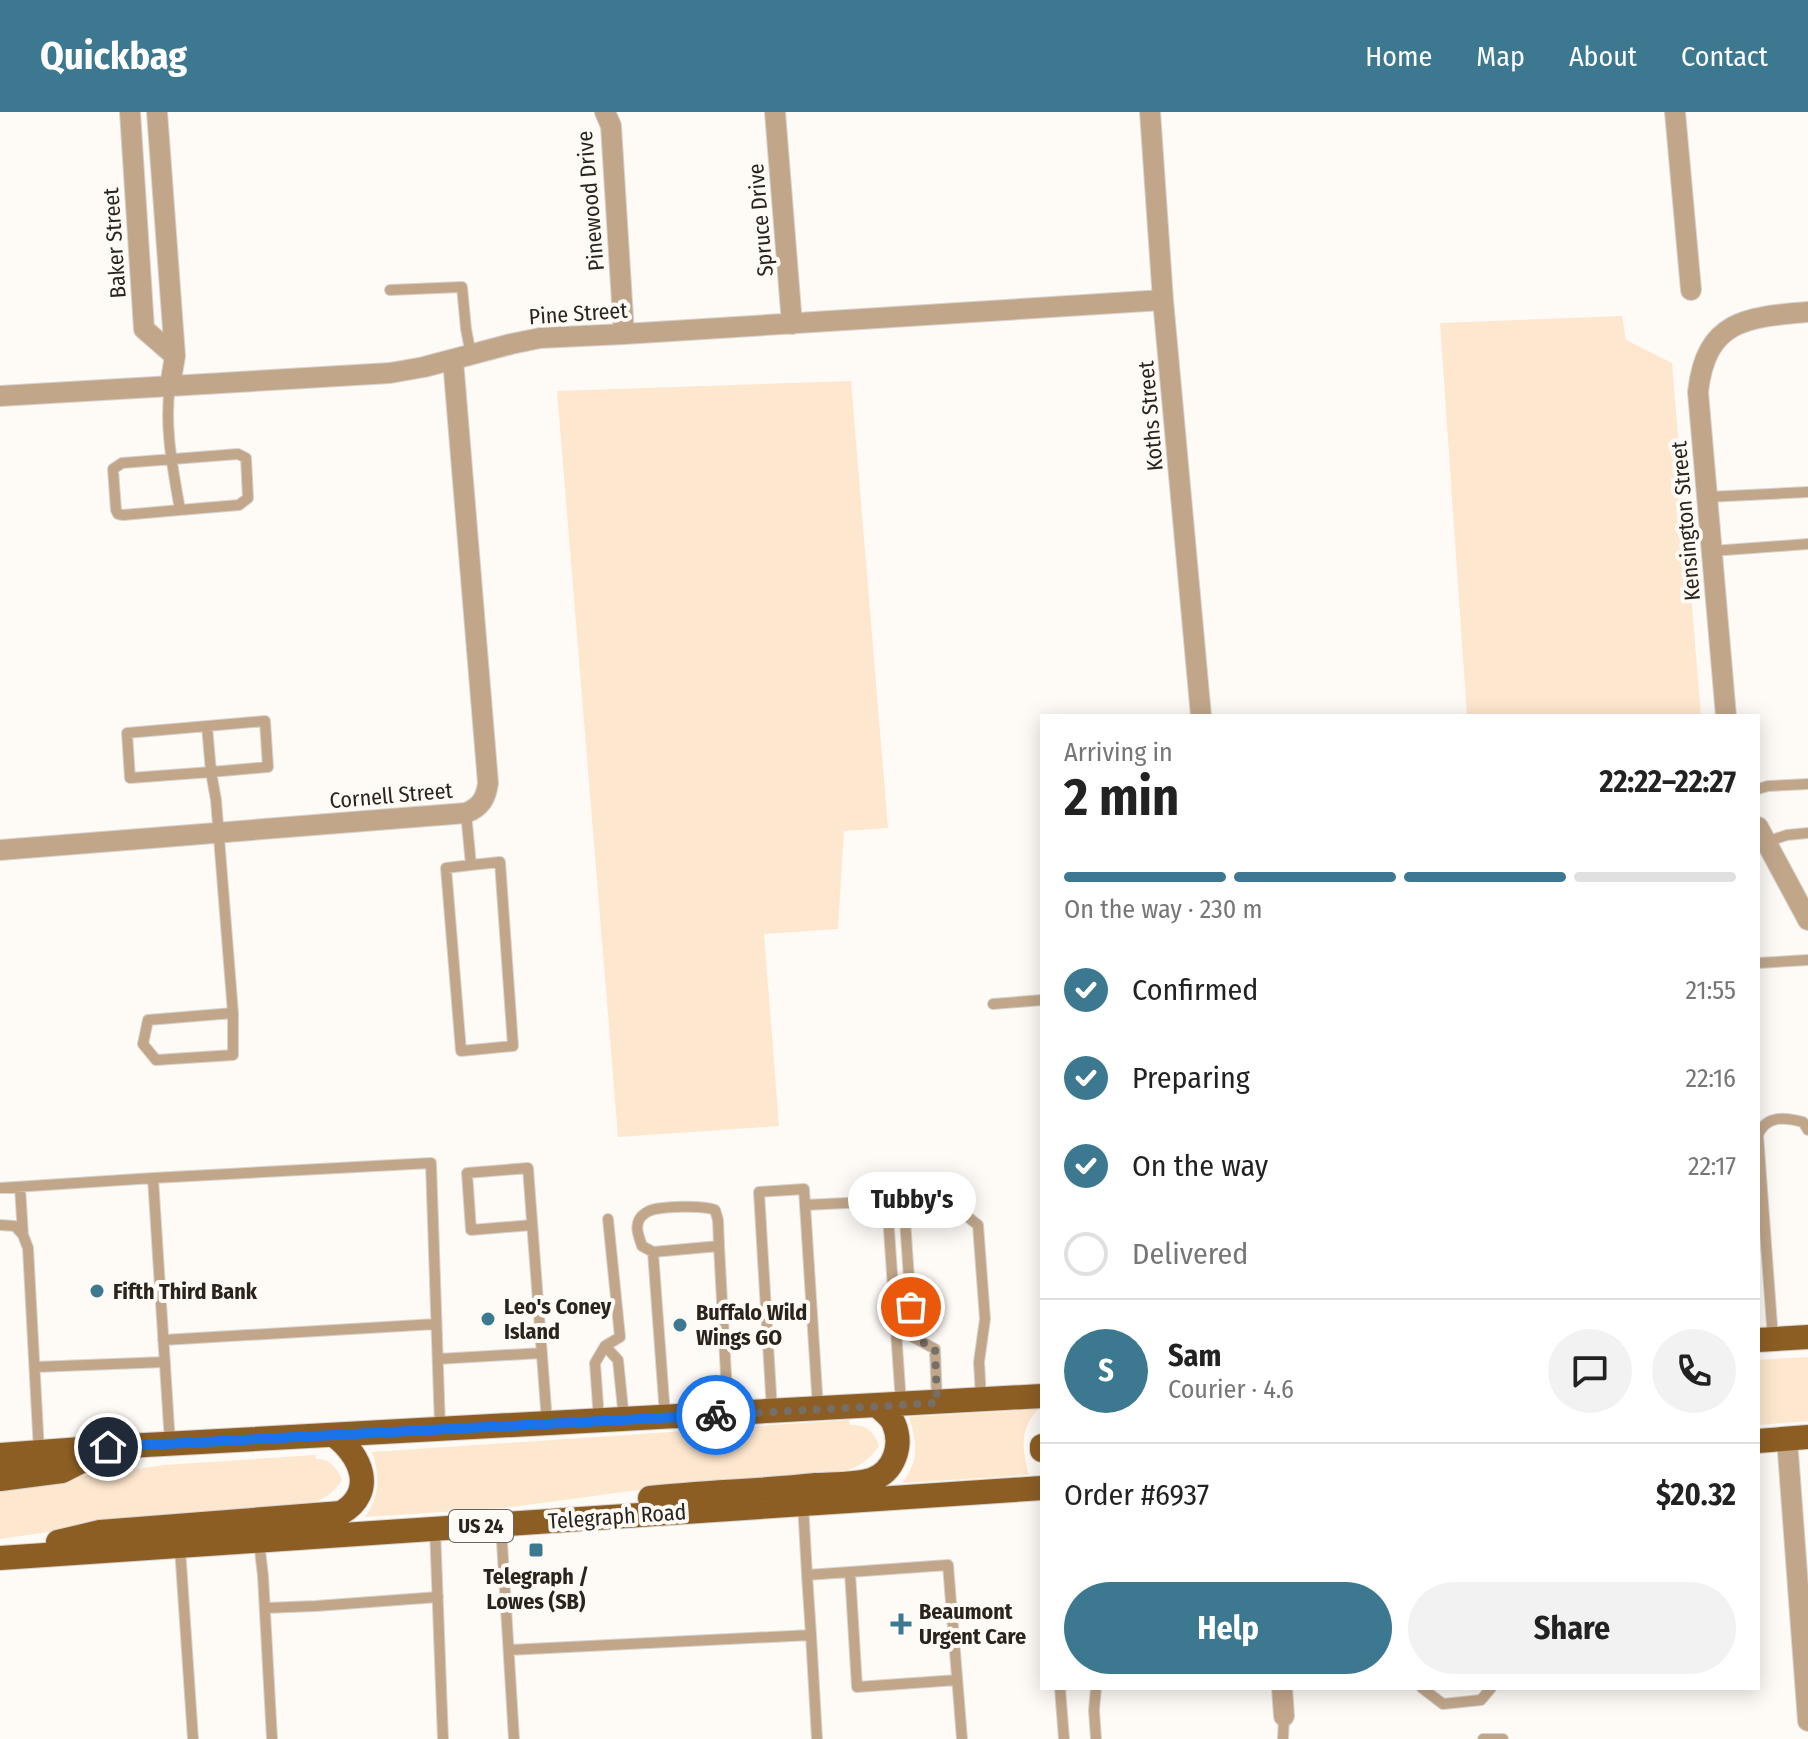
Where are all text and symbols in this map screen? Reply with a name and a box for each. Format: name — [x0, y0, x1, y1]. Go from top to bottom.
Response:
text: Quickbag — [40, 33, 187, 79]
text: Home — [1365, 40, 1432, 73]
text: Map — [1476, 40, 1525, 73]
text: About — [1569, 40, 1637, 73]
text: Contact — [1681, 40, 1768, 73]
street label: Pinewood Drive — [571, 130, 610, 272]
street label: Spruce Drive — [742, 162, 779, 278]
street label: Baker Street — [97, 186, 132, 299]
street label: Pine Street — [528, 297, 629, 330]
street label: Koths Street — [1132, 359, 1169, 472]
street label: Kensington Street — [1665, 439, 1706, 602]
text: Arriving in — [1064, 737, 1173, 768]
text: 22:22–22:27 — [1600, 764, 1736, 800]
text: 2 min — [1064, 766, 1179, 829]
street label: Cornell Street — [328, 777, 454, 814]
text: On the way · 230 m — [1064, 894, 1262, 925]
icon: check — [1064, 968, 1108, 1012]
text: Confirmed — [1132, 972, 1258, 1008]
text: 21:55 — [1686, 975, 1736, 1006]
icon: check — [1064, 1056, 1108, 1100]
text: Preparing — [1132, 1060, 1250, 1096]
text: 22:16 — [1686, 1063, 1736, 1094]
icon: check — [1064, 1144, 1108, 1188]
text: On the way — [1132, 1148, 1268, 1184]
text: 22:17 — [1688, 1151, 1736, 1182]
callout: Tubby's — [847, 1171, 975, 1227]
text: Tubby's — [871, 1184, 953, 1215]
text: Delivered — [1132, 1236, 1248, 1272]
pin — [877, 1273, 945, 1341]
place label: Fifth Third Bank — [113, 1278, 258, 1305]
marker: Fifth Third Bank — [88, 1282, 106, 1300]
icon: bag — [889, 1285, 933, 1329]
place label: Leo's Coney Island — [504, 1293, 612, 1345]
place label: Buffalo Wild Wings GO — [696, 1299, 807, 1351]
marker: Leo's Coney Island — [479, 1310, 497, 1328]
marker: Buffalo Wild Wings GO — [671, 1316, 689, 1334]
button: chat — [1548, 1329, 1632, 1413]
button: phone — [1652, 1329, 1736, 1413]
text: Sam — [1168, 1338, 1221, 1374]
text: S — [1098, 1353, 1114, 1389]
text: Courier · 4.6 — [1168, 1374, 1294, 1405]
courier — [676, 1375, 756, 1455]
icon: bike — [694, 1393, 738, 1437]
pin — [74, 1413, 142, 1481]
icon: home — [86, 1425, 130, 1469]
text: Order #6937 — [1064, 1477, 1209, 1513]
text: $20.32 — [1656, 1477, 1736, 1513]
street label: Telegraph Road — [547, 1498, 687, 1535]
road number: US 24 — [449, 1510, 513, 1542]
marker: Telegraph / Lowes (SB) — [527, 1541, 545, 1559]
place label: Telegraph / Lowes (SB) — [483, 1563, 589, 1615]
button: Help — [1064, 1582, 1392, 1674]
button: Share — [1408, 1582, 1736, 1674]
place label: Beaumont Urgent Care — [919, 1598, 1026, 1650]
marker: Beaumont Urgent Care — [890, 1613, 912, 1635]

